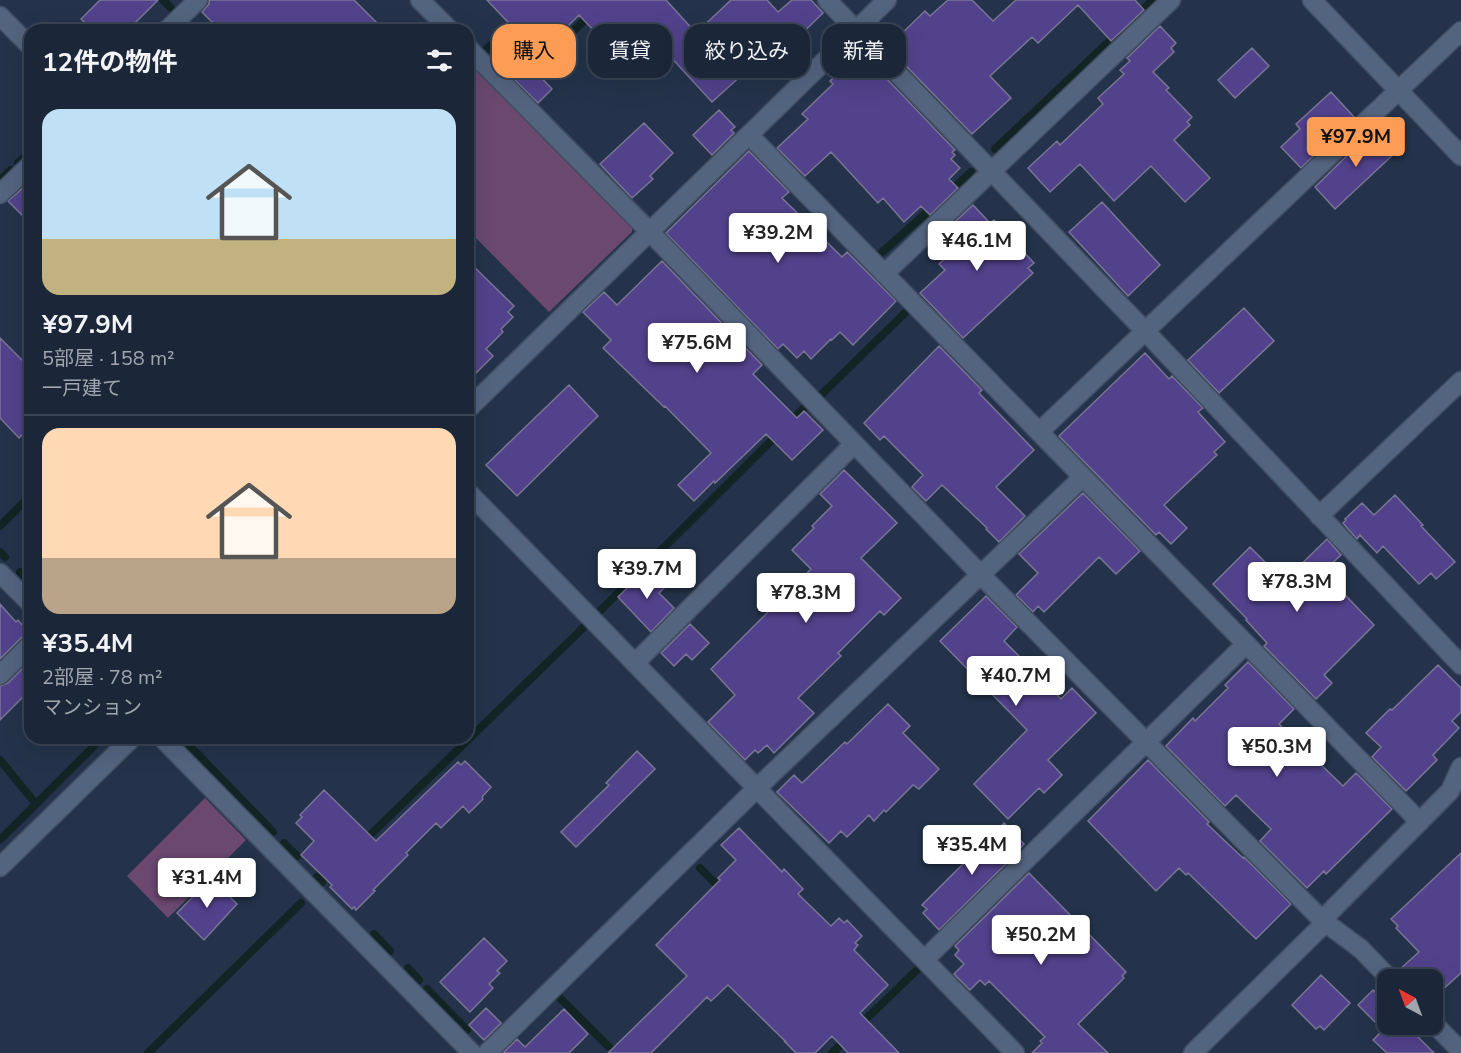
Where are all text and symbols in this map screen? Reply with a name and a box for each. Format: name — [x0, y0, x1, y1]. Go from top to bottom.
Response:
chip: 購入 — [492, 24, 576, 78]
chip: 賃貸 — [588, 24, 672, 78]
chip: 絞り込み — [684, 24, 810, 78]
chip: 新着 — [822, 24, 906, 78]
icon: filters — [423, 44, 456, 77]
text: 12件の物件 — [42, 45, 177, 80]
pin: ¥97.9M — [1307, 117, 1405, 168]
text: ¥97.9M — [1321, 123, 1391, 150]
icon: home — [195, 148, 303, 256]
pin: ¥39.2M — [729, 213, 827, 264]
text: ¥39.2M — [743, 219, 813, 246]
pin: ¥46.1M — [928, 221, 1026, 272]
text: ¥46.1M — [942, 227, 1012, 254]
text: ¥97.9M — [42, 307, 133, 342]
pin: ¥75.6M — [648, 323, 746, 374]
text: ¥75.6M — [662, 329, 732, 356]
text: 5部屋 · 158 m² — [42, 345, 175, 372]
text: 一戸建て — [42, 375, 122, 402]
icon: home — [195, 467, 303, 575]
pin: ¥39.7M — [598, 549, 696, 600]
text: ¥39.7M — [612, 555, 682, 582]
pin: ¥78.3M — [1248, 562, 1346, 613]
text: ¥78.3M — [1262, 568, 1332, 595]
pin: ¥78.3M — [757, 573, 855, 624]
text: ¥78.3M — [771, 579, 841, 606]
text: ¥35.4M — [42, 626, 133, 661]
pin: ¥40.7M — [967, 656, 1065, 707]
text: ¥40.7M — [981, 662, 1051, 689]
text: 2部屋 · 78 m² — [42, 664, 163, 691]
text: マンション — [42, 694, 142, 721]
pin: ¥50.3M — [1228, 727, 1326, 778]
text: ¥50.3M — [1242, 733, 1312, 760]
pin: ¥35.4M — [923, 825, 1021, 876]
text: ¥35.4M — [937, 831, 1007, 858]
pin: ¥31.4M — [158, 858, 256, 909]
text: ¥31.4M — [172, 864, 242, 891]
pin: ¥50.2M — [992, 915, 1090, 966]
text: ¥50.2M — [1006, 921, 1076, 948]
north arrow — [1377, 969, 1443, 1035]
map controls — [1377, 969, 1443, 1035]

